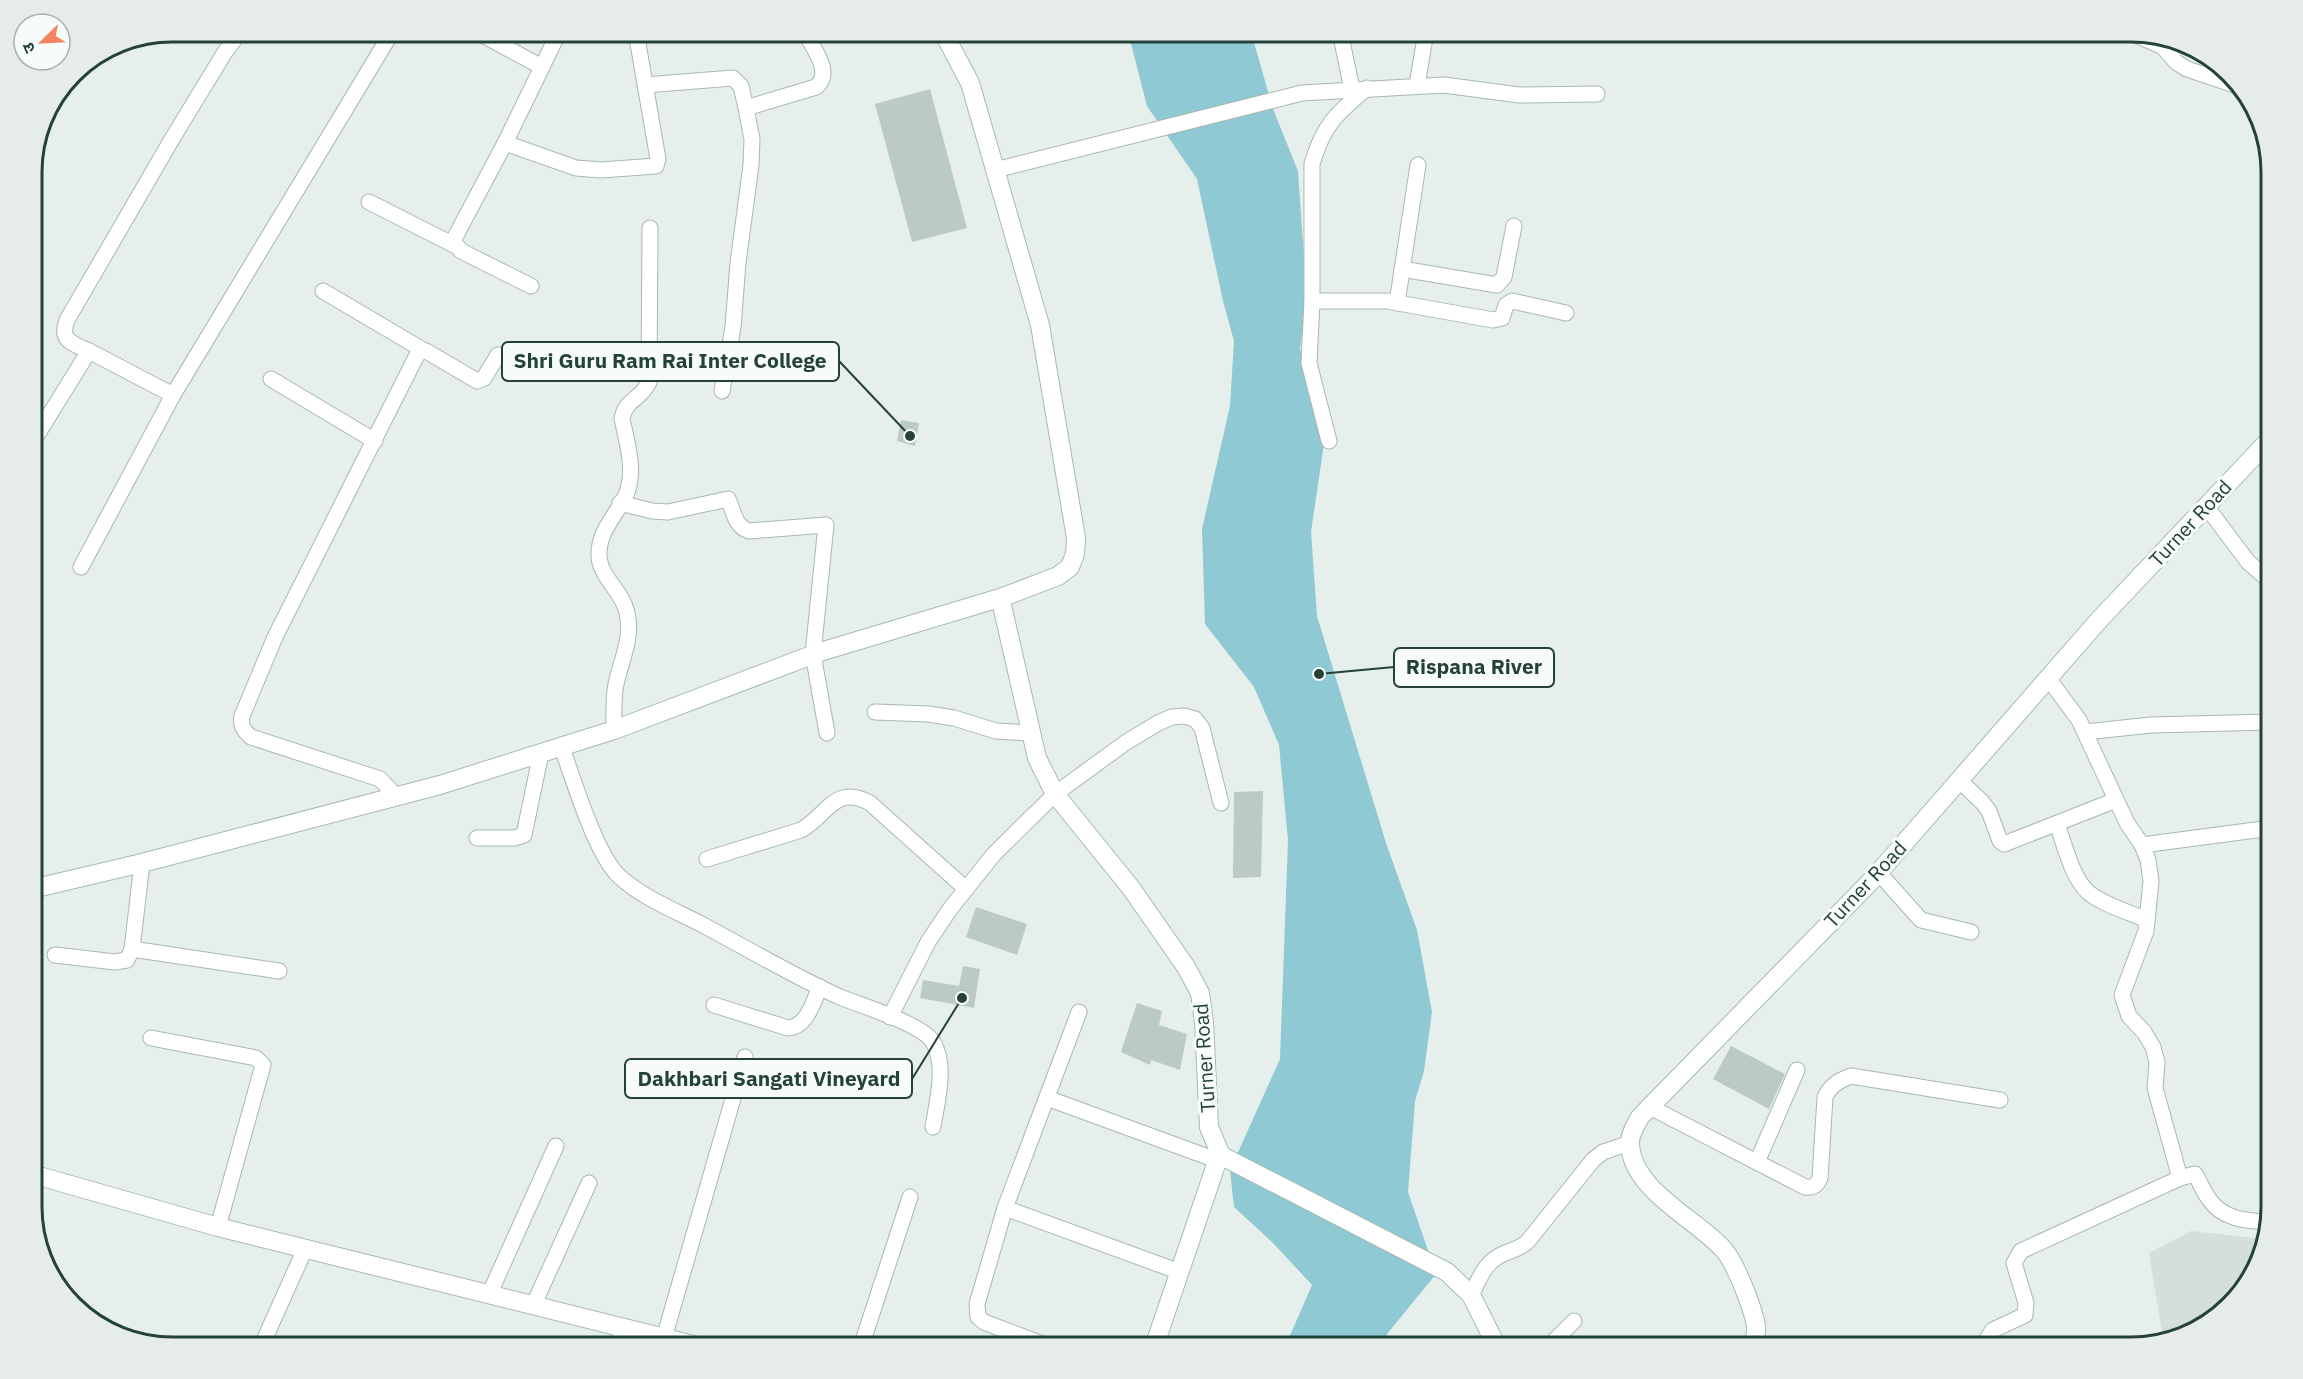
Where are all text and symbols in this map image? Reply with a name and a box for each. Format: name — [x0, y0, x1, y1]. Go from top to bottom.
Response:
north arrow — [12, 12, 72, 72]
text: उ — [17, 39, 39, 56]
callout: Shri Guru Ram Rai Inter College — [502, 342, 839, 381]
text: Shri Guru Ram Rai Inter College — [513, 346, 827, 374]
street label: Turner Road — [2143, 474, 2237, 572]
callout: Rispana River — [1394, 648, 1554, 687]
text: Rispana River — [1406, 652, 1543, 680]
street label: Turner Road — [1818, 835, 1912, 933]
street label: Turner Road — [1187, 1002, 1221, 1114]
callout: Dakhbari Sangati Vineyard — [625, 1059, 912, 1098]
text: Dakhbari Sangati Vineyard — [637, 1064, 901, 1092]

